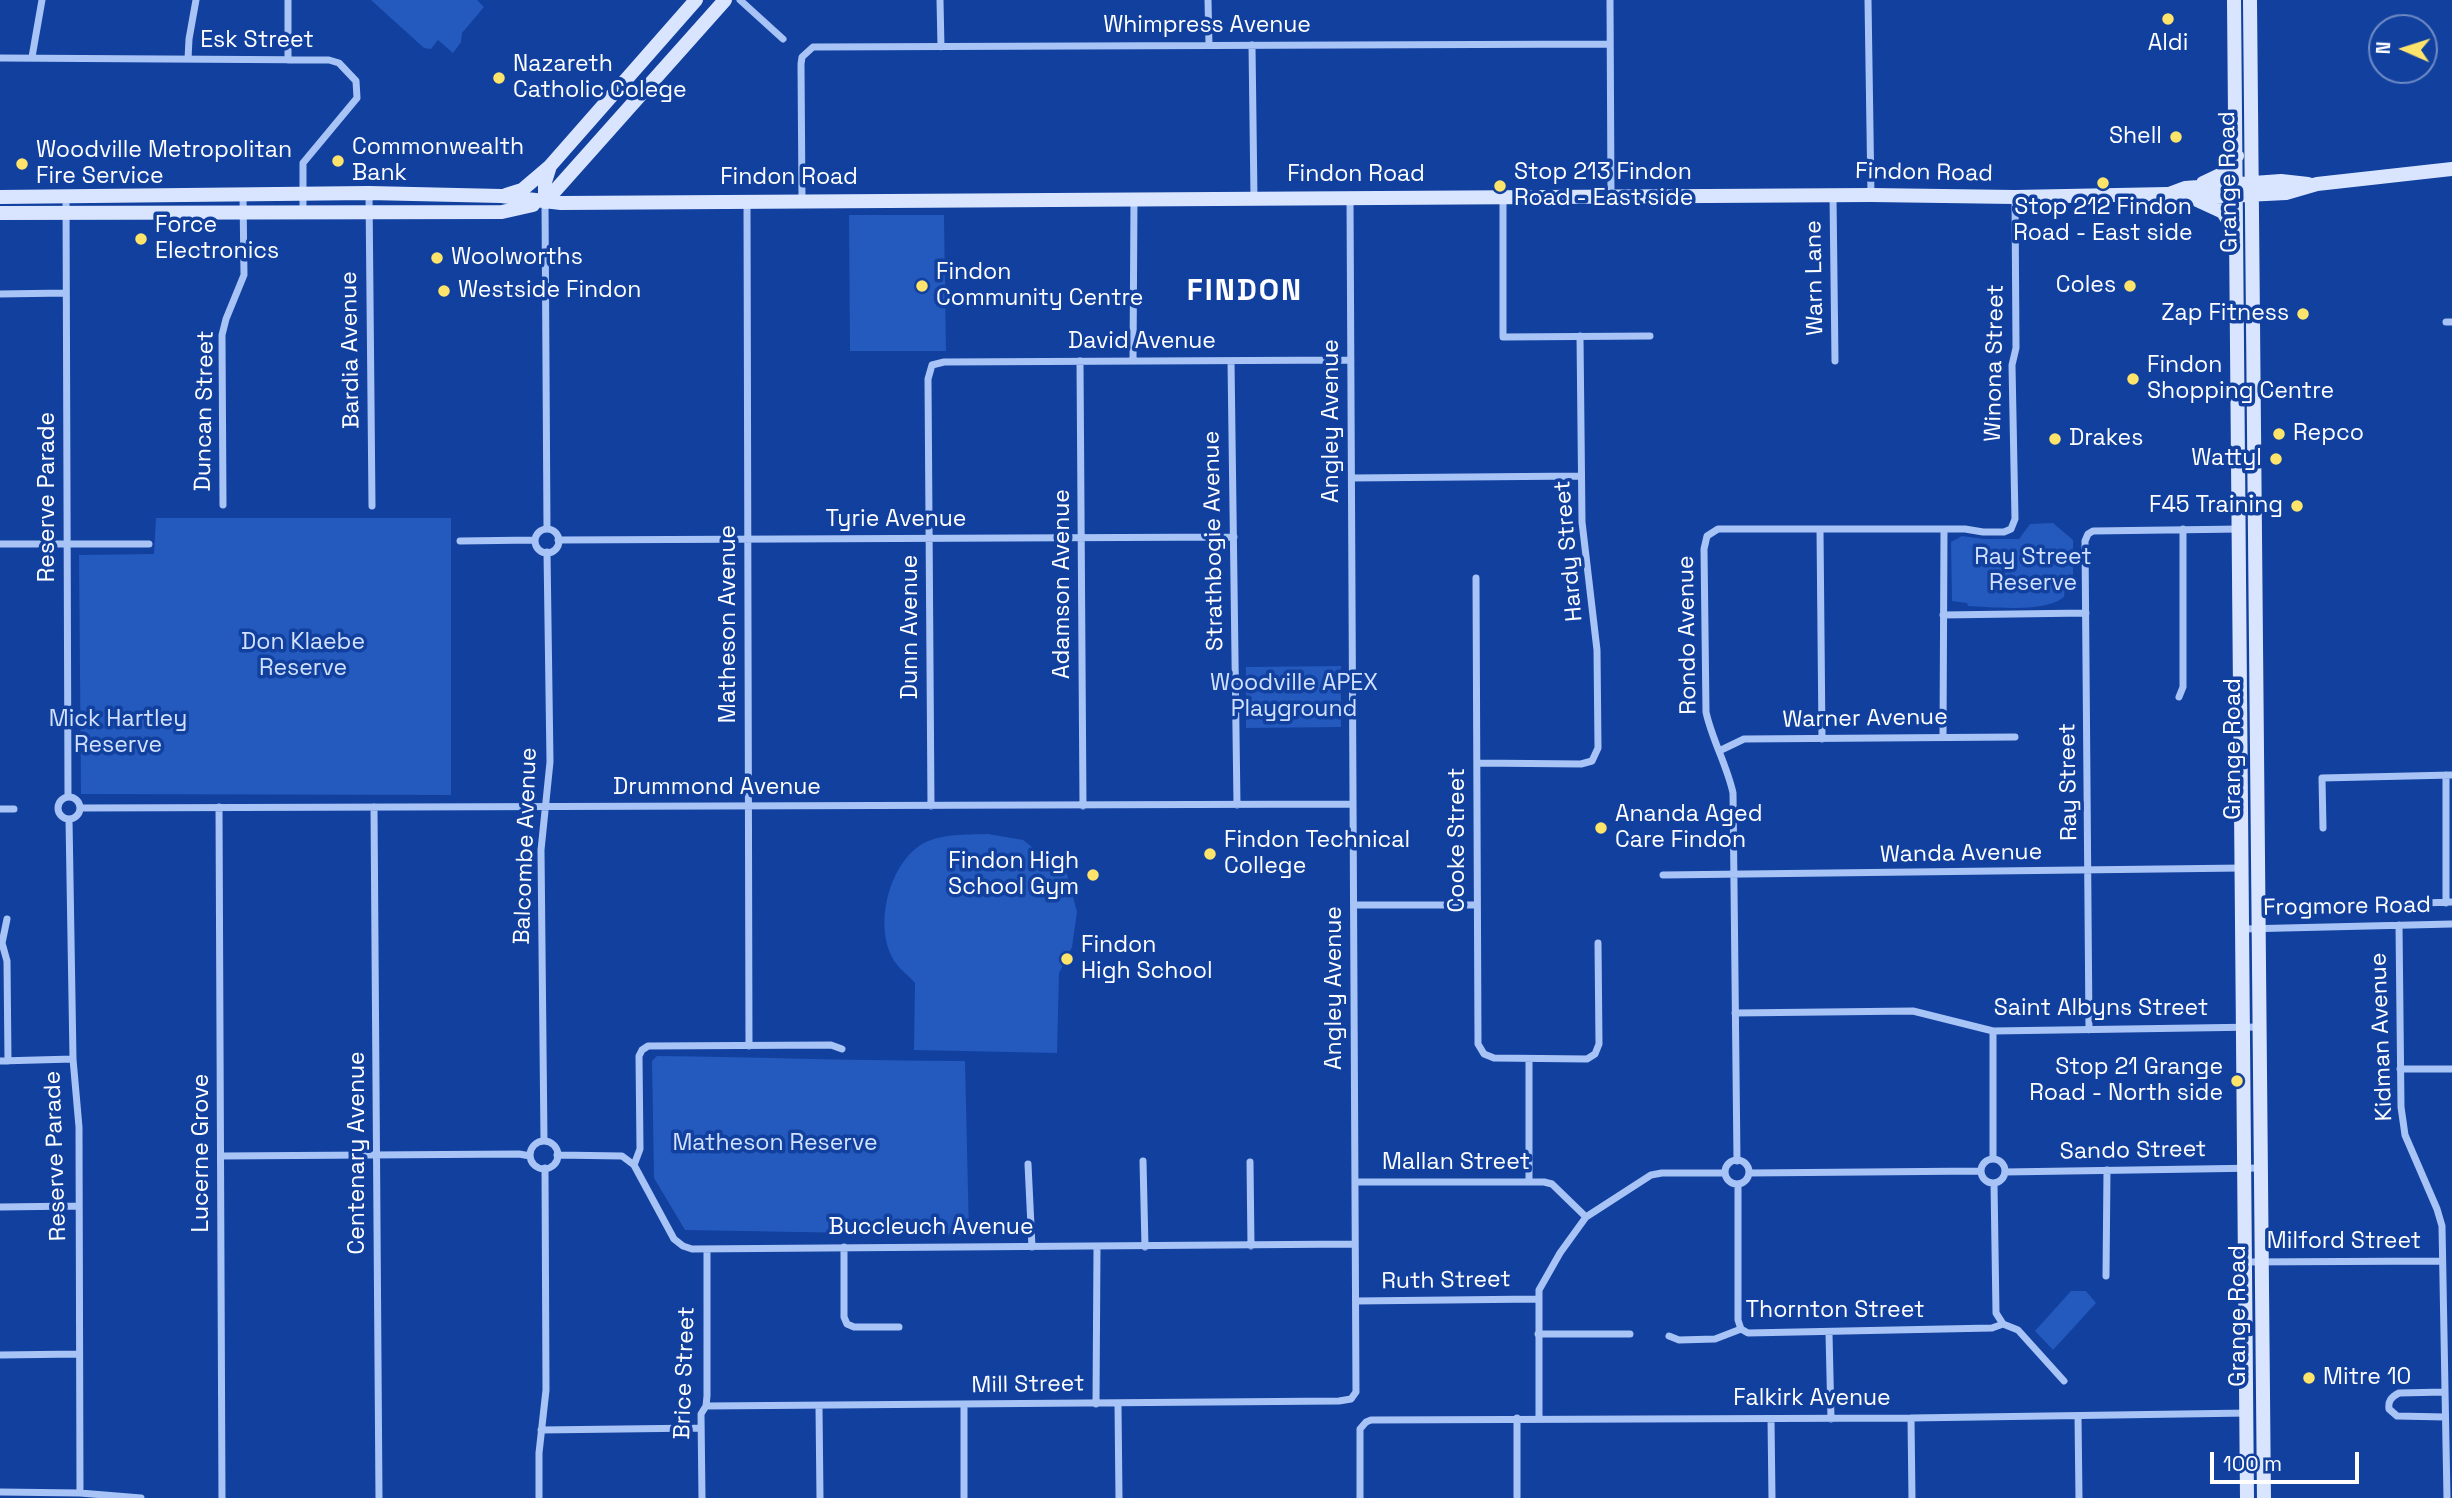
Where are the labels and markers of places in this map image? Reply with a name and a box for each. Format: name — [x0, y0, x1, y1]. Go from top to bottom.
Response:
marker: Aldi — [2160, 11, 2176, 27]
place label: Aldi — [2148, 30, 2188, 58]
place label: Nazareth Catholic Colege — [513, 51, 687, 105]
marker: Nazareth Catholic Colege — [491, 70, 507, 86]
place label: Shell — [2109, 123, 2162, 151]
marker: Shell — [2168, 129, 2184, 145]
place label: Commonwealth Bank — [352, 134, 524, 188]
place label: Woodville Metropolitan Fire Service — [36, 137, 292, 191]
marker: Commonwealth Bank — [330, 153, 346, 169]
marker: Woodville Metropolitan Fire Service — [14, 156, 30, 172]
place label: Stop 213 Findon Road - East side — [1514, 159, 1693, 213]
marker: Stop 212 Findon Road - East side — [2095, 175, 2111, 191]
marker: Stop 213 Findon Road - East side — [1492, 178, 1508, 194]
place label: Stop 212 Findon Road - East side — [2013, 194, 2193, 248]
place label: Force Electronics — [155, 212, 279, 266]
marker: Force Electronics — [133, 231, 149, 247]
place label: Woolworths — [451, 244, 583, 272]
marker: Woolworths — [429, 250, 445, 266]
place label: Findon Community Centre — [936, 259, 1143, 313]
place label: Coles — [2056, 272, 2116, 300]
place label: Westside Findon — [458, 277, 641, 305]
marker: Findon Community Centre — [914, 278, 930, 294]
marker: Coles — [2122, 278, 2138, 294]
marker: Westside Findon — [436, 283, 452, 299]
place label: Zap Fitness — [2161, 300, 2289, 328]
marker: Zap Fitness — [2295, 306, 2311, 322]
place label: Findon Shopping Centre — [2147, 352, 2334, 406]
marker: Findon Shopping Centre — [2125, 371, 2141, 387]
place label: Repco — [2293, 420, 2364, 448]
place label: Drakes — [2069, 425, 2143, 453]
marker: Repco — [2271, 426, 2287, 442]
marker: Drakes — [2047, 431, 2063, 447]
place label: Wattyl — [2191, 445, 2262, 473]
marker: Wattyl — [2268, 451, 2284, 467]
place label: F45 Training — [2149, 492, 2283, 520]
marker: F45 Training — [2289, 498, 2305, 514]
place label: Ananda Aged Care Findon — [1615, 801, 1763, 855]
marker: Ananda Aged Care Findon — [1593, 820, 1609, 836]
place label: Findon Technical College — [1224, 827, 1410, 881]
marker: Findon Technical College — [1202, 846, 1218, 862]
place label: Findon High School Gym — [948, 848, 1079, 902]
marker: Findon High School Gym — [1085, 867, 1101, 883]
place label: Findon High School — [1081, 932, 1213, 986]
marker: Findon High School — [1059, 951, 1075, 967]
place label: Stop 21 Grange Road - North side — [2029, 1054, 2223, 1108]
marker: Stop 21 Grange Road - North side — [2229, 1073, 2245, 1089]
place label: Mitre 10 — [2323, 1364, 2411, 1392]
marker: Mitre 10 — [2301, 1370, 2317, 1386]

